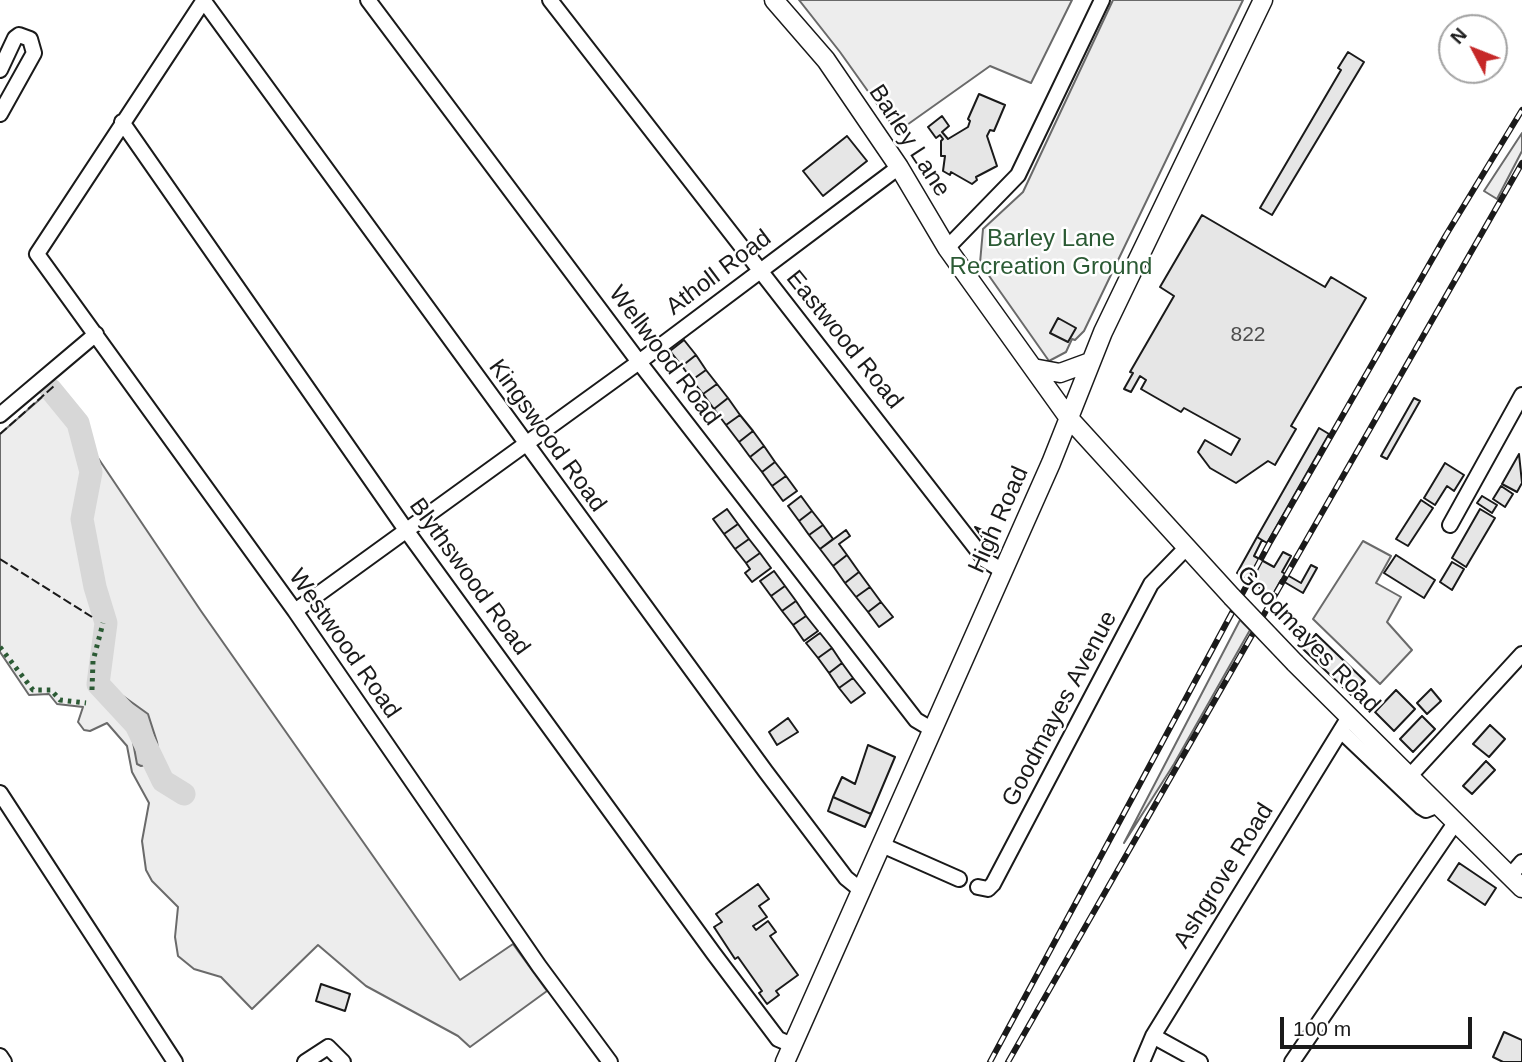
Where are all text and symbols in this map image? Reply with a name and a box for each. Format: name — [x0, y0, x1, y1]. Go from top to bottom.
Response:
north arrow — [1438, 14, 1508, 84]
text: N — [1446, 24, 1471, 48]
street label: Barley Lane — [862, 79, 956, 203]
street label: Atholl Road — [661, 224, 777, 322]
park label: Barley Lane Recreation Ground — [950, 225, 1152, 281]
street label: Eastwood Road — [779, 265, 909, 415]
street label: Wellwood Road — [602, 280, 726, 432]
house number: 822 — [1230, 322, 1266, 348]
street label: Kingswood Road — [482, 354, 612, 518]
street label: High Road — [963, 462, 1035, 578]
street label: Blythswood Road — [402, 493, 536, 661]
street label: Goodmayes Road — [1230, 560, 1386, 720]
street label: Westwood Road — [282, 564, 406, 724]
street label: Goodmayes Avenue — [996, 606, 1124, 812]
street label: Ashgrove Road — [1168, 798, 1280, 954]
scale bar — [1284, 1002, 1476, 1046]
text: 100 m — [1293, 1017, 1351, 1040]

